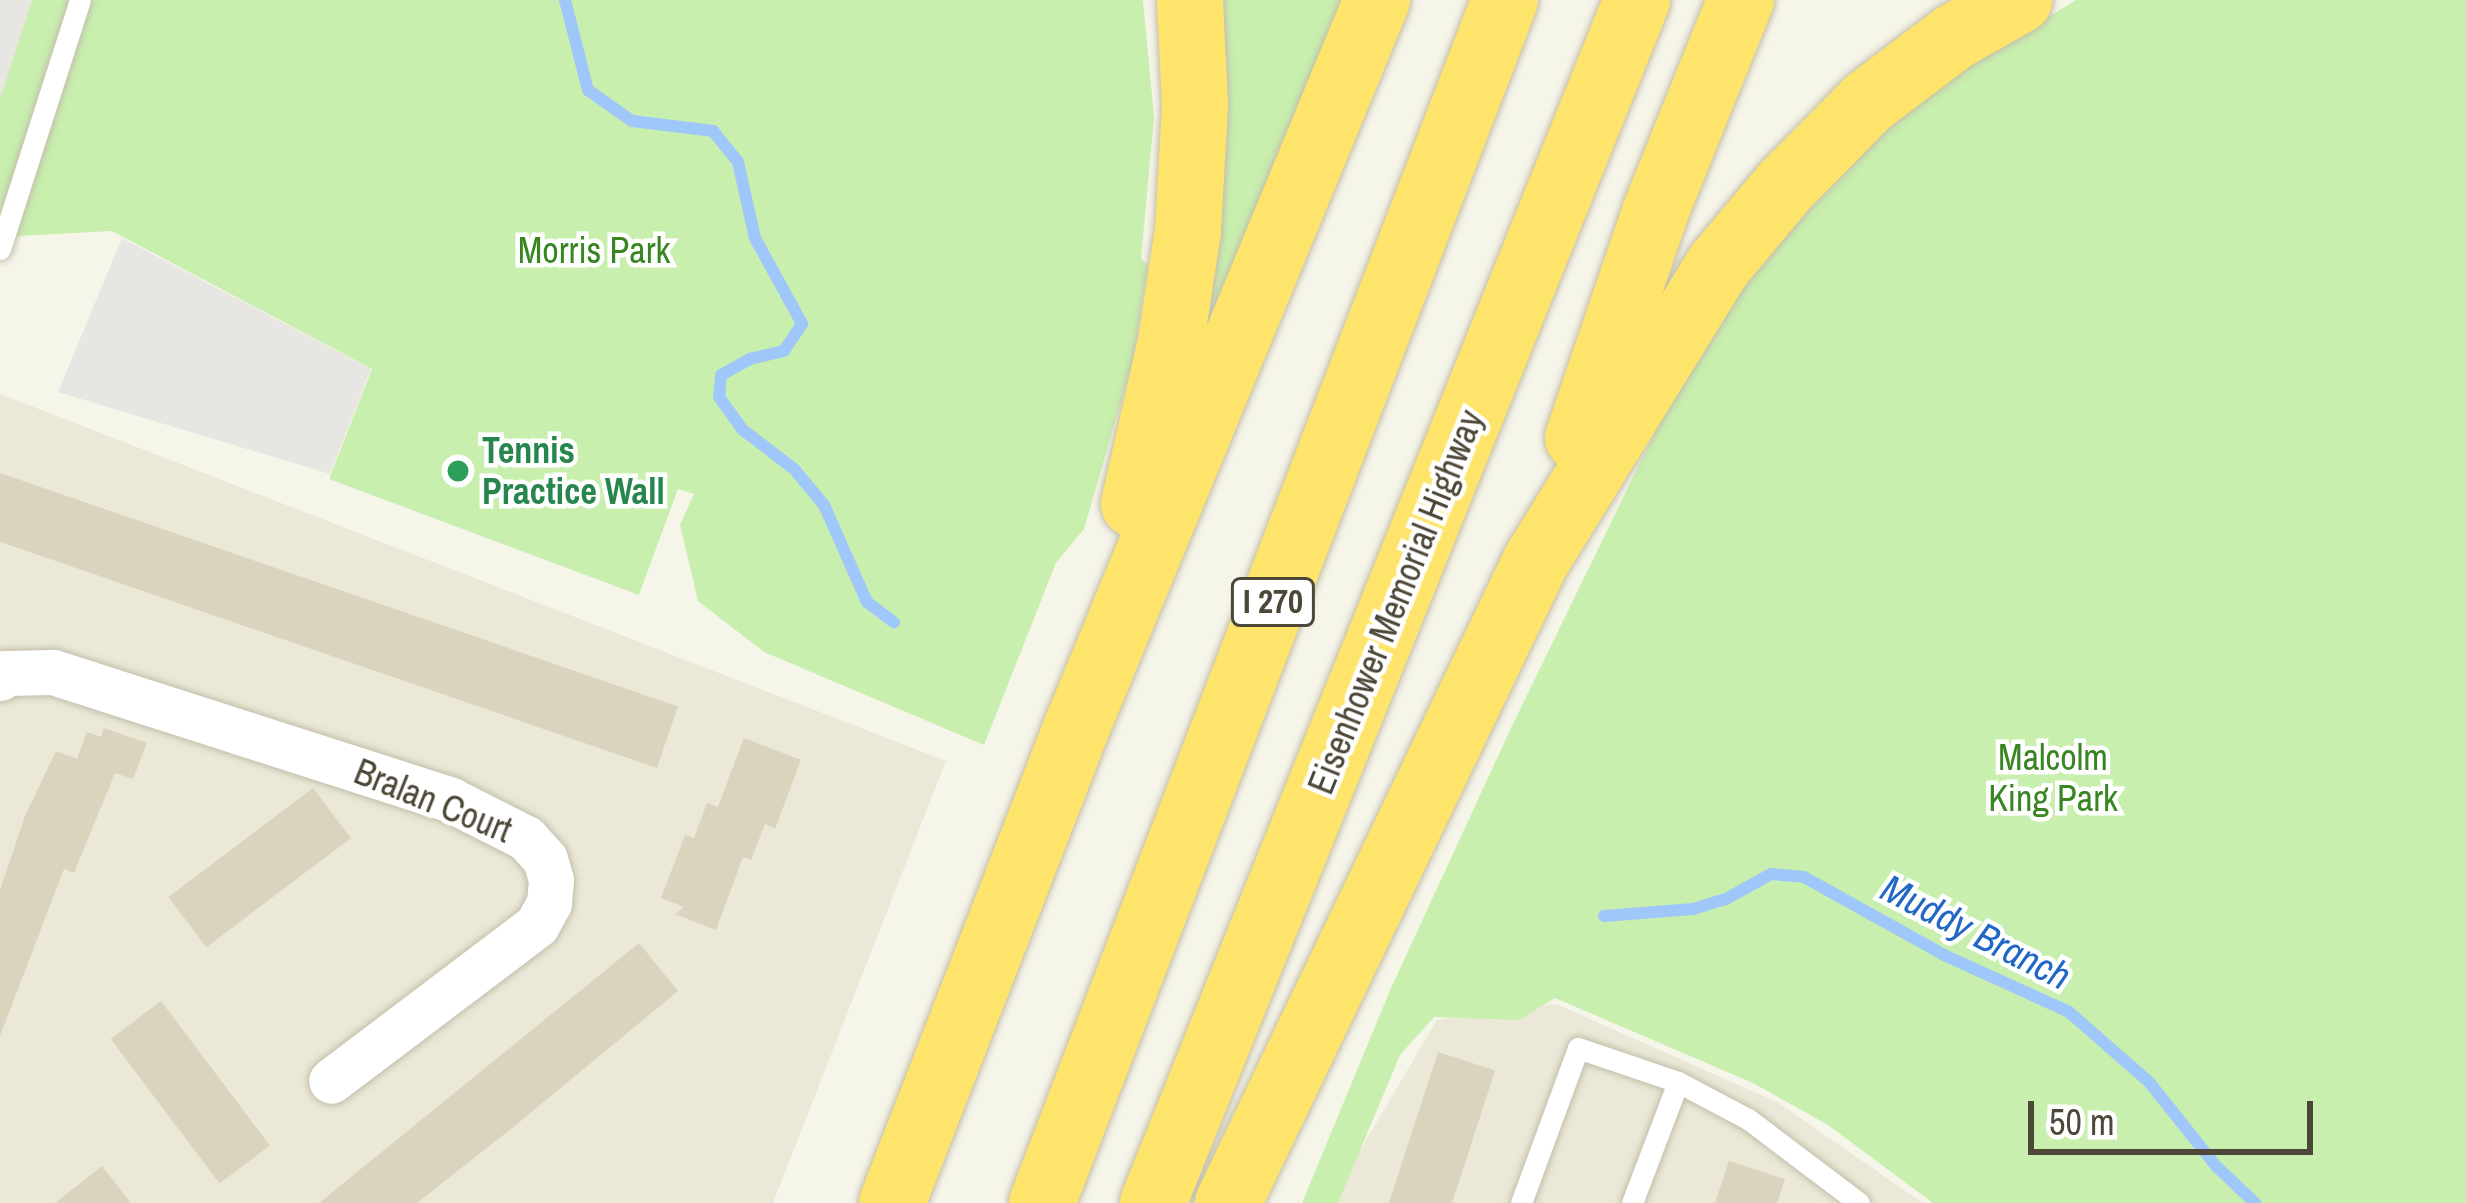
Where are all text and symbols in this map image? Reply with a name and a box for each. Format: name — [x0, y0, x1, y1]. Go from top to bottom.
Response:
park label: Morris Park — [518, 229, 670, 273]
street label: Eisenhower Memorial Highway — [1299, 404, 1493, 800]
place label: Tennis Practice Wall — [482, 428, 665, 513]
marker: Tennis Practice Wall — [445, 458, 471, 484]
road number: I 270 — [1228, 575, 1318, 629]
park label: Malcolm King Park — [1988, 735, 2118, 820]
street label: Bralan Court — [348, 750, 518, 852]
water label: Muddy Branch — [1874, 864, 2078, 1000]
scale bar — [2034, 1077, 2319, 1151]
text: 50 m — [2049, 1098, 2115, 1146]

